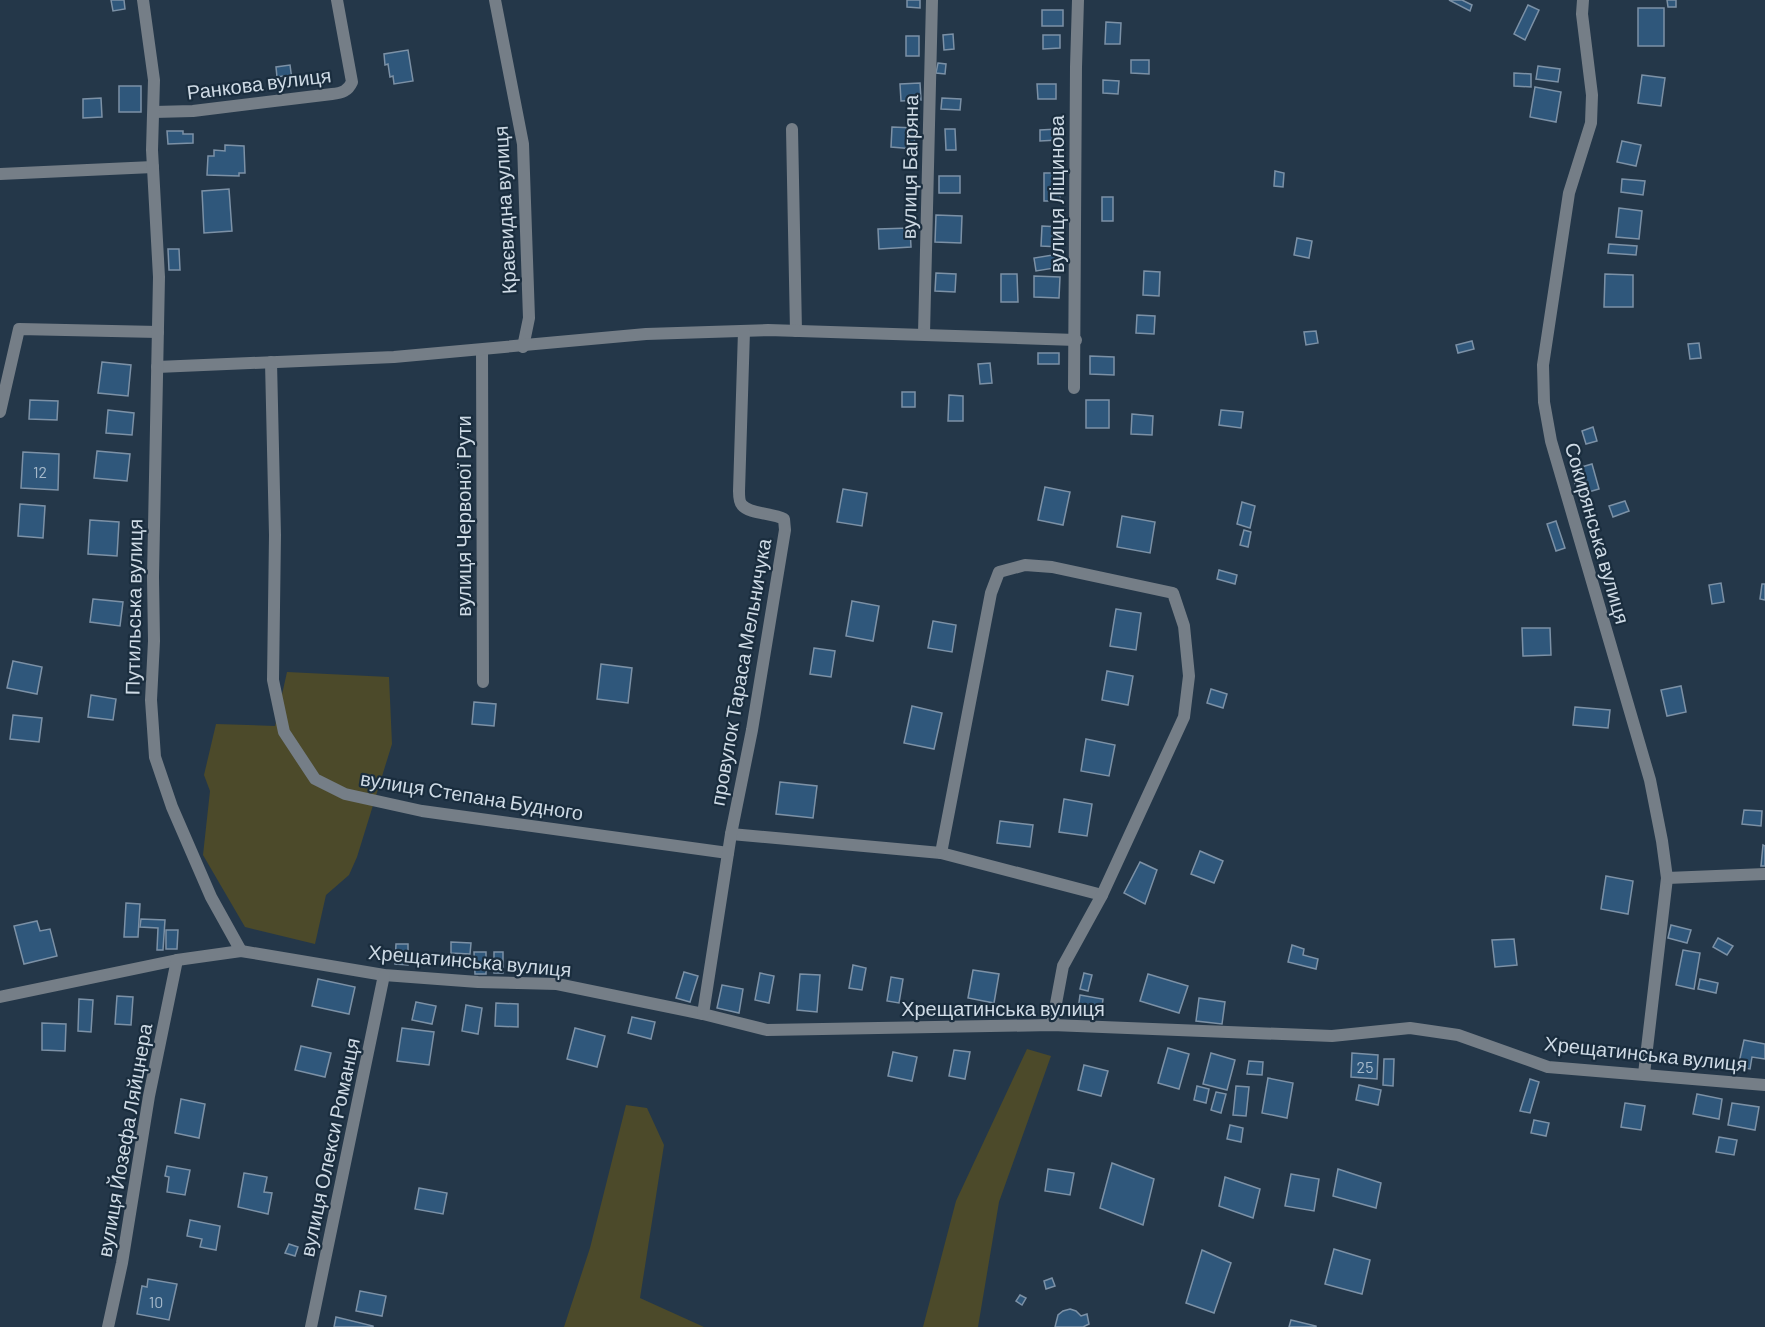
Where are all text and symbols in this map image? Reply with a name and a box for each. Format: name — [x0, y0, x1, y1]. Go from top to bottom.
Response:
street label: Ранкова вулиця — [185, 62, 333, 104]
street label: вулиця Багряна — [896, 94, 922, 239]
street label: вулиця Ліщинова — [1044, 114, 1068, 273]
street label: Краєвидна вулиця — [488, 125, 520, 295]
street label: вулиця Червоної Рути — [451, 415, 475, 617]
street label: Сокирянська вулиця — [1561, 439, 1635, 627]
house number: 12 — [33, 462, 47, 481]
street label: Путильська вулиця — [119, 519, 147, 695]
street label: провулок Тараса Мельничука — [705, 536, 775, 807]
street label: вулиця Степана Будного — [359, 766, 585, 824]
street label: Хрещатинська вулиця — [367, 939, 573, 981]
street label: Хрещатинська вулиця — [901, 996, 1105, 1020]
street label: вулиця Йозефа Ляйцнера — [92, 1020, 157, 1259]
street label: Хрещатинська вулиця — [1543, 1030, 1749, 1076]
street label: вулиця Олекси Романця — [294, 1035, 364, 1259]
house number: 25 — [1357, 1057, 1373, 1076]
house number: 10 — [149, 1292, 163, 1311]

